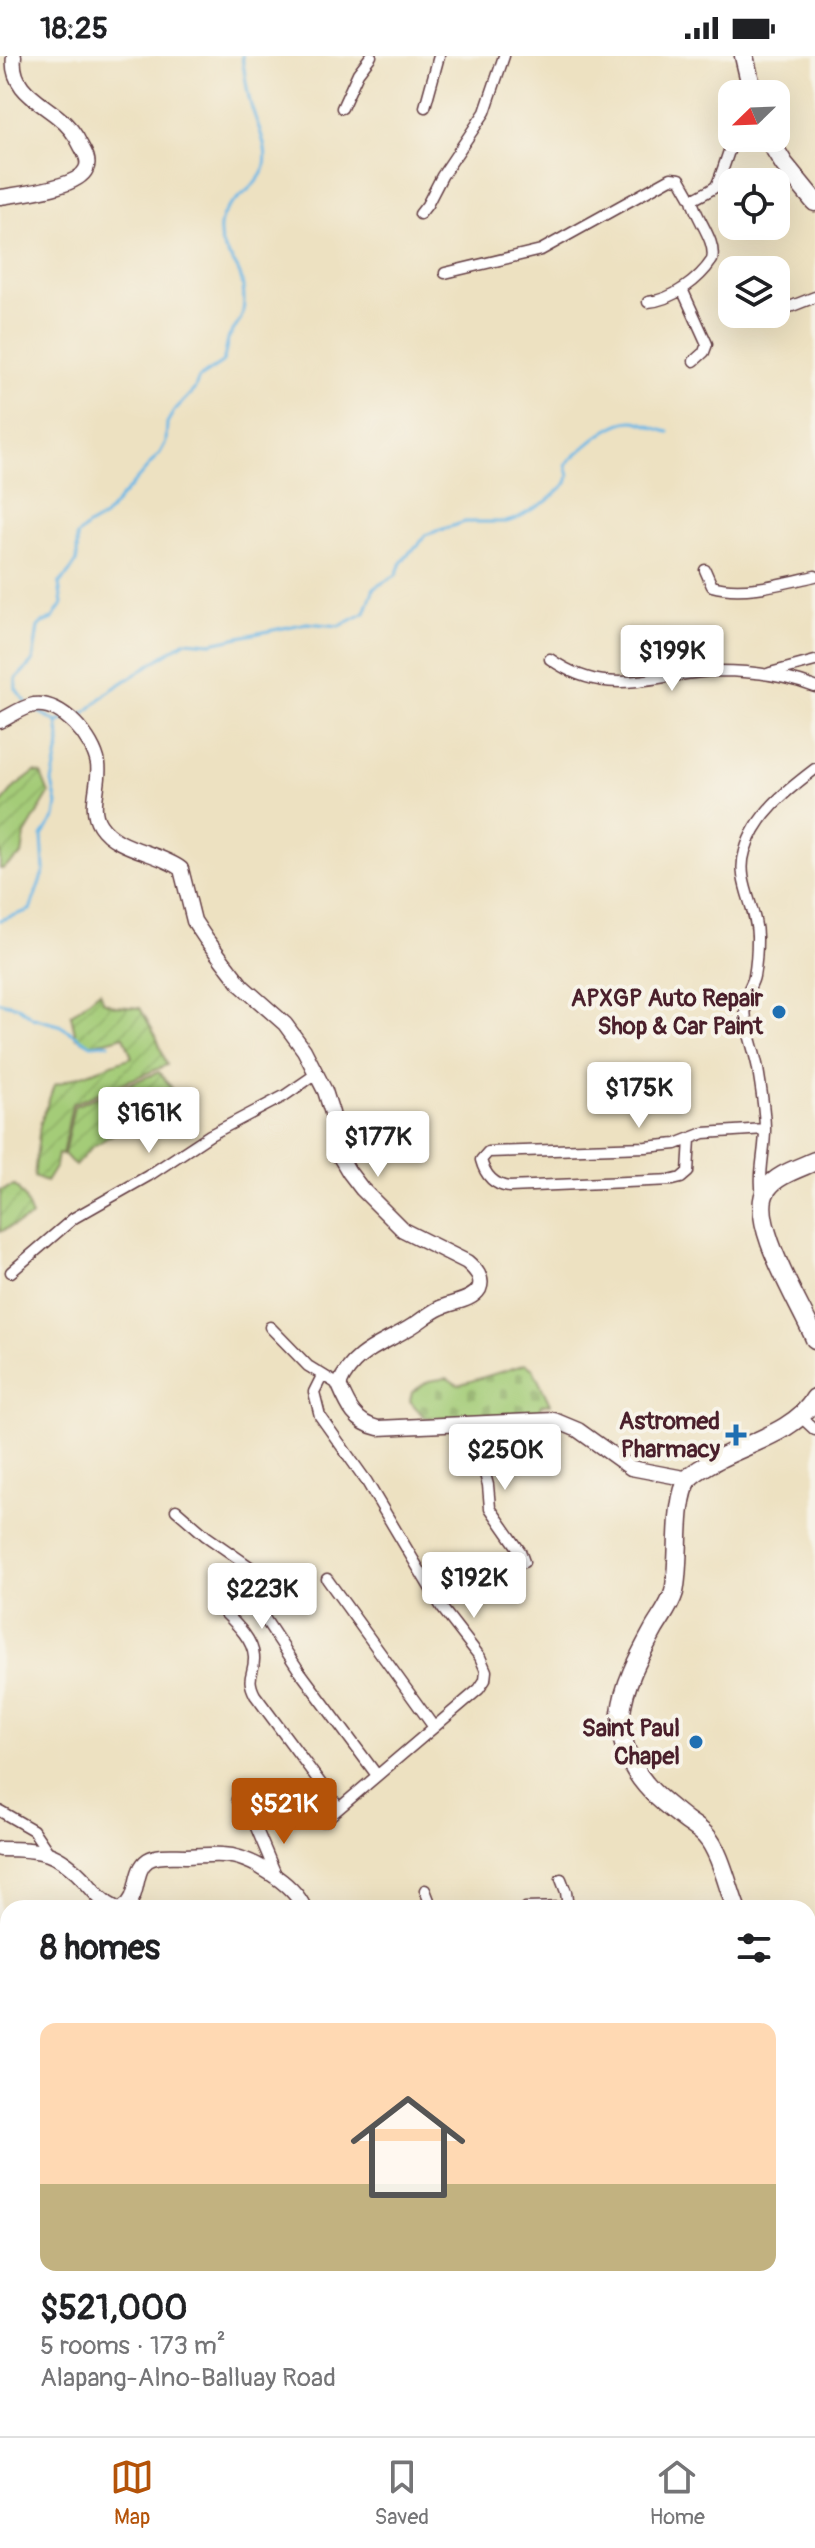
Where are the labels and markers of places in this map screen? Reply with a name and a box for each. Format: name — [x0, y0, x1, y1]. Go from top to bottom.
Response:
pin: $199K — [616, 625, 728, 693]
place label: APXGP Auto Repair Shop & Car Paint — [571, 984, 764, 1041]
marker: APXGP Auto Repair Shop & Car Paint — [770, 1003, 788, 1021]
pin: $175K — [583, 1062, 695, 1130]
pin: $161K — [93, 1087, 205, 1155]
pin: $177K — [322, 1111, 434, 1179]
place label: Astromed Pharmacy — [619, 1407, 721, 1464]
pin: $250K — [449, 1424, 561, 1492]
marker: Astromed Pharmacy — [727, 1426, 745, 1444]
pin: $192K — [418, 1552, 530, 1620]
pin: $223K — [206, 1563, 318, 1631]
place label: Saint Paul Chapel — [582, 1714, 680, 1771]
marker: Saint Paul Chapel — [687, 1733, 705, 1751]
pin: $521K — [228, 1778, 340, 1846]

